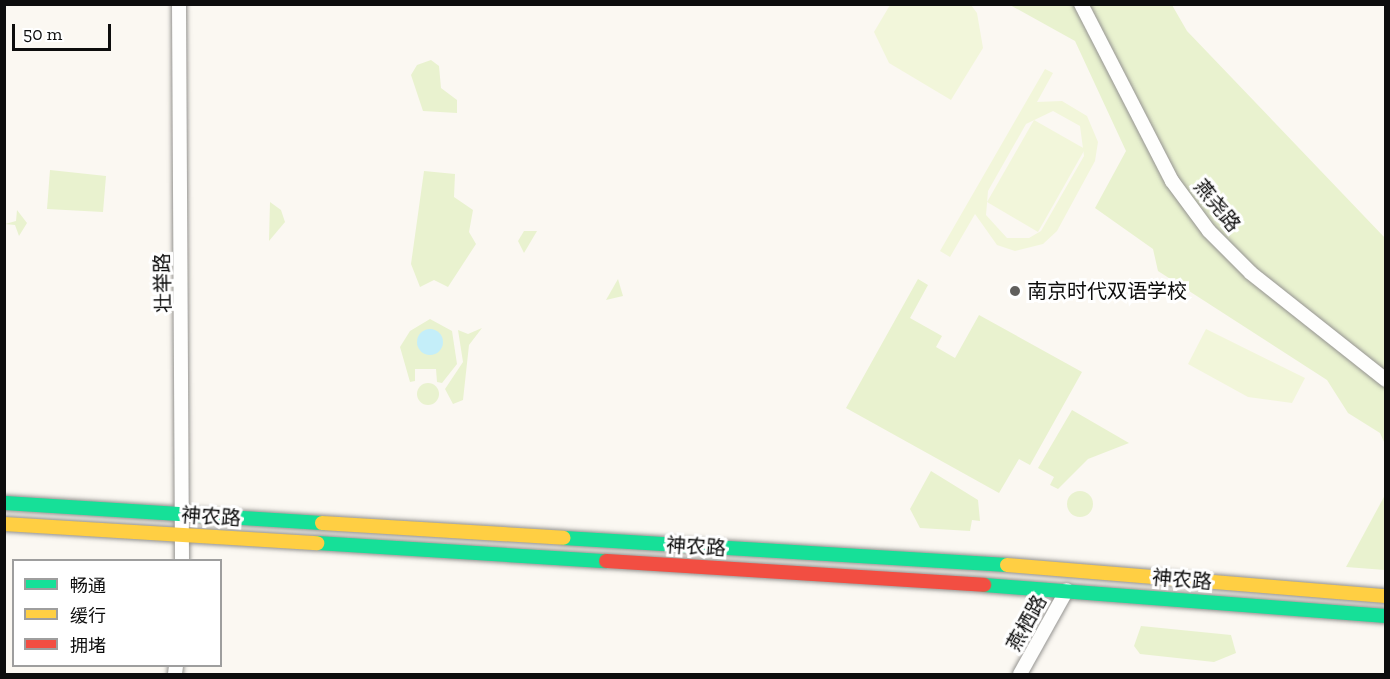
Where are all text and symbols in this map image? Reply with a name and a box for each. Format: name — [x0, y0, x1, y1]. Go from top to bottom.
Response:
scale bar — [15, 12, 114, 50]
text: 50 m — [23, 23, 62, 45]
street label: 燕尧路 — [1189, 175, 1245, 237]
street label: 壮举路 — [150, 253, 176, 313]
place label: 南京时代双语学校 — [1027, 279, 1187, 303]
marker: 南京时代双语学校 — [1008, 284, 1022, 298]
street label: 神农路 — [180, 503, 242, 531]
street label: 神农路 — [665, 533, 727, 561]
legend — [12, 559, 222, 667]
street label: 神农路 — [1151, 565, 1213, 595]
text: 畅通 — [70, 575, 106, 597]
street label: 燕栖路 — [1002, 591, 1052, 655]
text: 缓行 — [70, 605, 106, 627]
text: 拥堵 — [70, 635, 106, 657]

